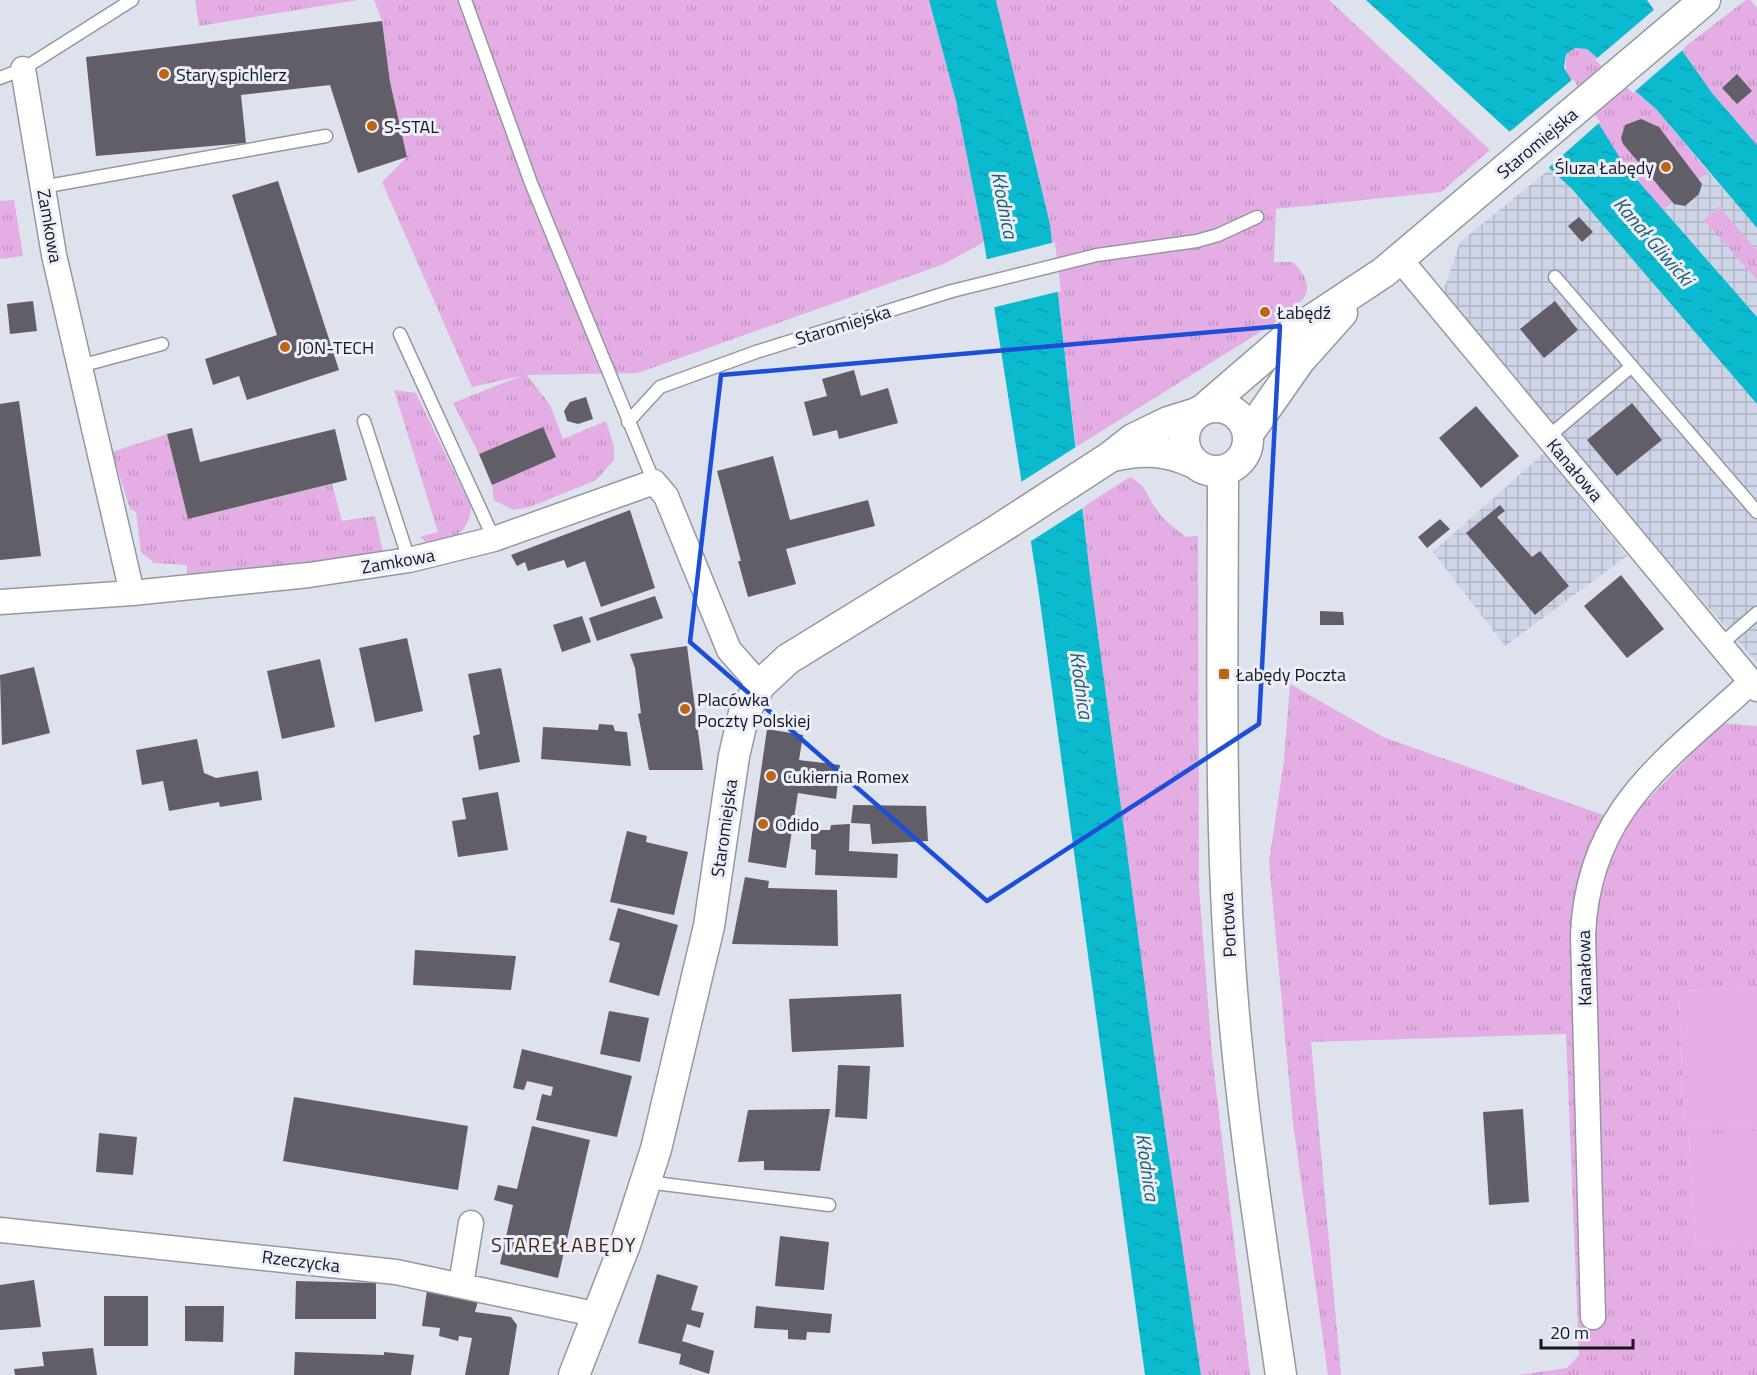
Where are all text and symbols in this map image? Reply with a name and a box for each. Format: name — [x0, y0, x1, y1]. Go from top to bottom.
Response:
place label: Stary spichlerz — [176, 61, 287, 88]
marker: Stary spichlerz — [157, 67, 171, 81]
street label: Staromiejska — [1491, 101, 1583, 185]
place label: S-STAL — [384, 113, 439, 140]
marker: S-STAL — [365, 119, 379, 133]
place label: Śluza Łabędy — [1555, 154, 1654, 181]
marker: Śluza Łabędy — [1659, 160, 1673, 174]
water label: Kłodnica — [983, 169, 1027, 242]
street label: Zamkowa — [30, 187, 70, 265]
water label: Kanał Gliwicki — [1606, 189, 1704, 295]
street label: Staromiejska — [792, 298, 894, 352]
place label: Łabędź — [1276, 299, 1331, 326]
marker: Łabędź — [1258, 305, 1272, 319]
place label: JON-TECH — [297, 334, 374, 361]
marker: JON-TECH — [278, 340, 292, 354]
street label: Kanałowa — [1540, 432, 1610, 508]
street label: Zamkowa — [359, 541, 437, 581]
water label: Kłodnica — [1062, 649, 1102, 722]
place label: Łabędy Poczta — [1235, 661, 1346, 688]
marker: Łabędy Poczta — [1217, 667, 1231, 681]
place label: Placówka Poczty Polskiej — [697, 686, 810, 734]
marker: Placówka Poczty Polskiej — [678, 702, 692, 716]
place label: Cukiernia Romex — [783, 763, 909, 790]
marker: Cukiernia Romex — [764, 769, 778, 783]
street label: Staromiejska — [704, 777, 744, 879]
place label: Odido — [775, 811, 819, 838]
marker: Odido — [756, 817, 770, 831]
street label: Portowa — [1213, 892, 1243, 958]
street label: Kanałowa — [1570, 930, 1598, 1006]
water label: Kłodnica — [1128, 1131, 1168, 1204]
district label: STARE ŁABĘDY — [491, 1229, 637, 1260]
street label: Rzeczycka — [260, 1243, 342, 1279]
scale bar — [1541, 1312, 1632, 1350]
text: 20 m — [1550, 1319, 1589, 1346]

